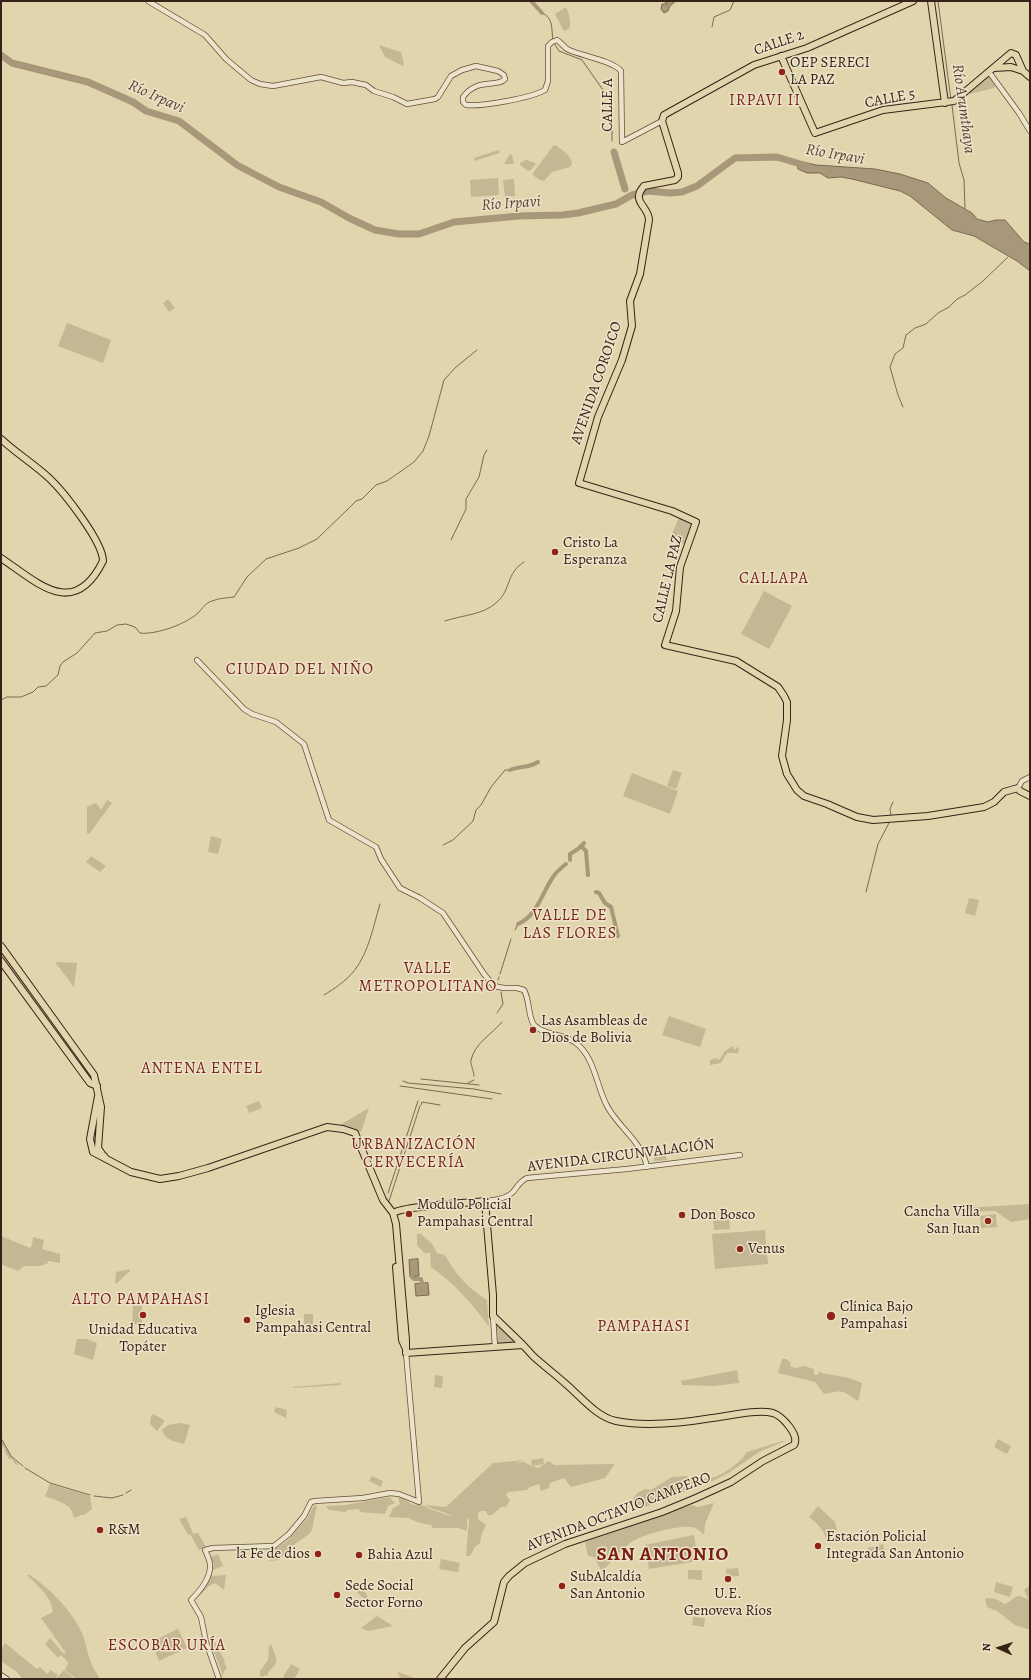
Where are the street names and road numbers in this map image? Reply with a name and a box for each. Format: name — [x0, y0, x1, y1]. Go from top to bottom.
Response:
street label: CALLE 2 — [752, 26, 806, 60]
street label: CALLE A — [599, 78, 617, 132]
street label: CALLE 5 — [863, 85, 917, 113]
street label: AVENIDA COROICO — [568, 319, 626, 447]
street label: CALLE LA PAZ — [649, 533, 687, 625]
street label: AVENIDA CIRCUNVALACIÓN — [526, 1136, 716, 1176]
street label: AVENIDA OCTAVIO CAMPERO — [525, 1469, 713, 1555]

